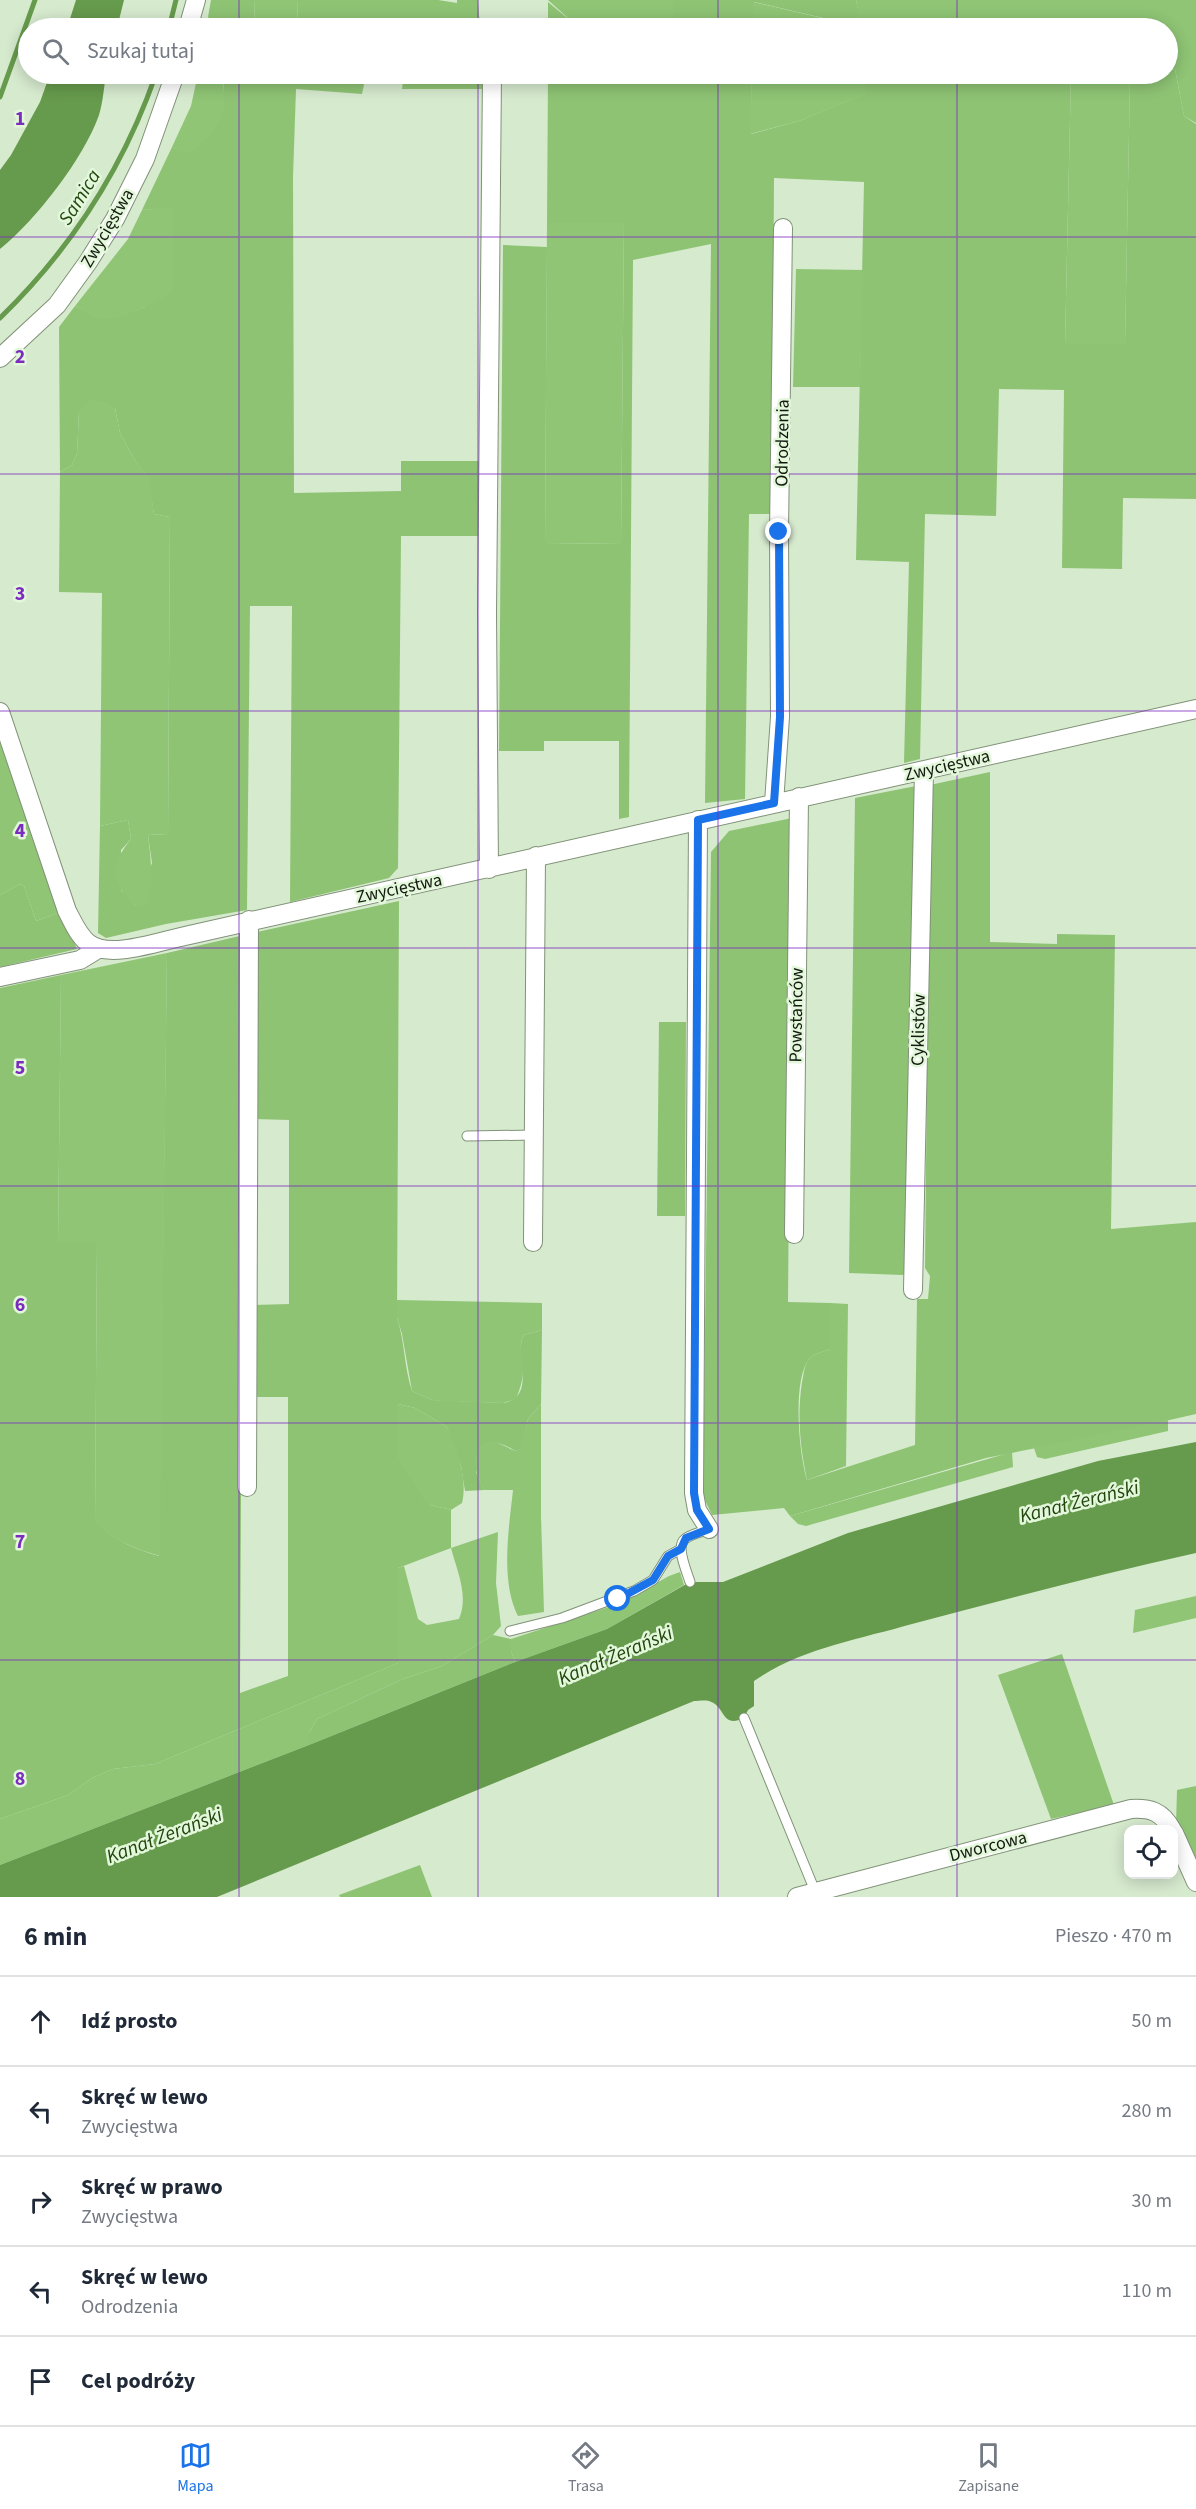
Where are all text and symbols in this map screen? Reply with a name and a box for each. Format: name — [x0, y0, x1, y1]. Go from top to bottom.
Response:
search box — [18, 18, 1178, 84]
icon: search — [39, 35, 72, 68]
text: Szukaj tutaj — [87, 35, 194, 67]
text: 1 — [15, 105, 25, 133]
water label: Samica — [52, 164, 108, 231]
street label: Zwycięstwa — [75, 184, 140, 272]
text: 2 — [15, 343, 25, 371]
street label: Odrodzenia — [769, 399, 796, 487]
route end — [765, 518, 791, 544]
text: 3 — [15, 580, 25, 608]
street label: Zwycięstwa — [902, 743, 992, 787]
text: 4 — [15, 817, 26, 845]
street label: Zwycięstwa — [354, 867, 444, 910]
street label: Powstańców — [783, 967, 810, 1063]
street label: Cyklistów — [905, 994, 932, 1066]
text: 5 — [15, 1054, 25, 1082]
text: 6 — [15, 1291, 25, 1319]
water label: Kanał Żerański — [1017, 1474, 1142, 1530]
text: 7 — [15, 1528, 25, 1556]
route start — [604, 1585, 630, 1611]
water label: Kanał Żerański — [554, 1619, 677, 1693]
text: 8 — [15, 1765, 25, 1793]
water label: Kanał Żerański — [102, 1801, 227, 1871]
street label: Dworcowa — [947, 1825, 1030, 1868]
map controls — [1124, 1825, 1178, 1879]
button: locate — [1124, 1825, 1178, 1879]
text: 6 min — [24, 1918, 87, 1955]
text: Pieszo · 470 m — [1055, 1922, 1172, 1950]
icon: ahead — [24, 2005, 57, 2038]
text: Idź prosto — [81, 2005, 178, 2037]
text: 50 m — [1132, 2007, 1172, 2035]
text: Skręć w lewo — [81, 2081, 208, 2113]
icon: left — [24, 2095, 57, 2128]
text: 280 m — [1122, 2097, 1172, 2125]
text: Zwycięstwa — [81, 2113, 178, 2141]
text: Skręć w prawo — [81, 2171, 223, 2203]
icon: right — [24, 2185, 57, 2218]
text: 30 m — [1132, 2187, 1172, 2215]
text: Zwycięstwa — [81, 2203, 178, 2231]
text: Skręć w lewo — [81, 2261, 208, 2293]
icon: left — [24, 2275, 57, 2308]
text: 110 m — [1122, 2277, 1172, 2305]
text: Odrodzenia — [81, 2293, 178, 2321]
icon: arrive — [24, 2365, 57, 2398]
text: Cel podróży — [81, 2365, 195, 2397]
tab: Mapa — [177, 2439, 214, 2497]
tab: Trasa — [568, 2439, 604, 2497]
tab: Zapisane — [958, 2439, 1019, 2497]

